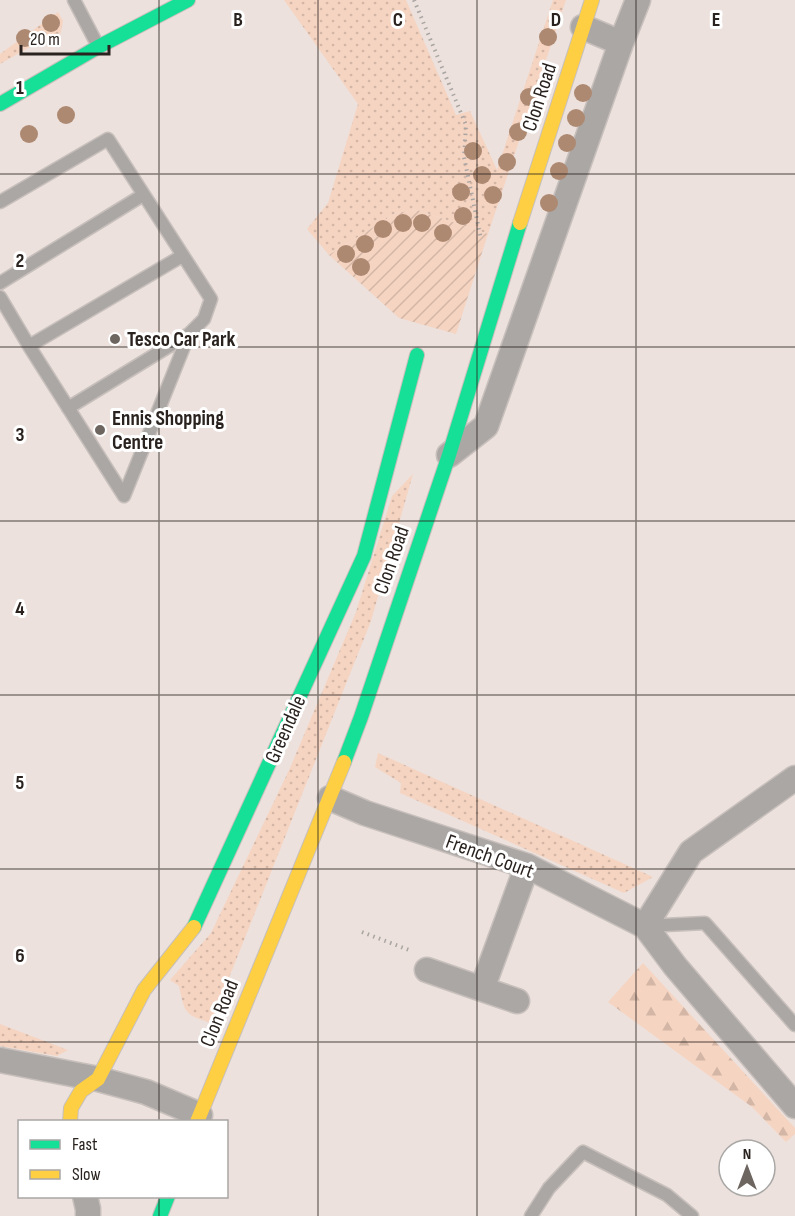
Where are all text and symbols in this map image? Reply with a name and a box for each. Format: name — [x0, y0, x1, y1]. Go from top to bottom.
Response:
text: B — [233, 8, 243, 32]
text: C — [393, 8, 403, 32]
text: D — [551, 8, 561, 32]
text: E — [712, 8, 720, 32]
scale bar — [21, 18, 110, 56]
text: 20 m — [30, 29, 60, 50]
street label: Clon Road — [517, 60, 562, 134]
text: 1 — [16, 76, 24, 100]
text: 2 — [16, 249, 24, 273]
place label: Tesco Car Park — [127, 327, 235, 352]
marker: Tesco Car Park — [108, 332, 122, 346]
place label: Ennis Shopping Centre — [112, 406, 224, 455]
text: 3 — [16, 423, 25, 447]
marker: Ennis Shopping Centre — [93, 423, 107, 437]
street label: Clon Road — [368, 523, 415, 597]
text: 4 — [15, 597, 25, 621]
street label: Greendale — [260, 692, 311, 767]
text: 5 — [16, 771, 25, 795]
street label: French Court — [442, 829, 537, 884]
text: 6 — [15, 944, 25, 968]
street label: Clon Road — [195, 976, 244, 1050]
legend — [18, 1120, 228, 1198]
text: Fast — [72, 1134, 98, 1155]
north arrow — [717, 1138, 777, 1198]
text: N — [743, 1145, 751, 1164]
text: Slow — [72, 1164, 101, 1185]

